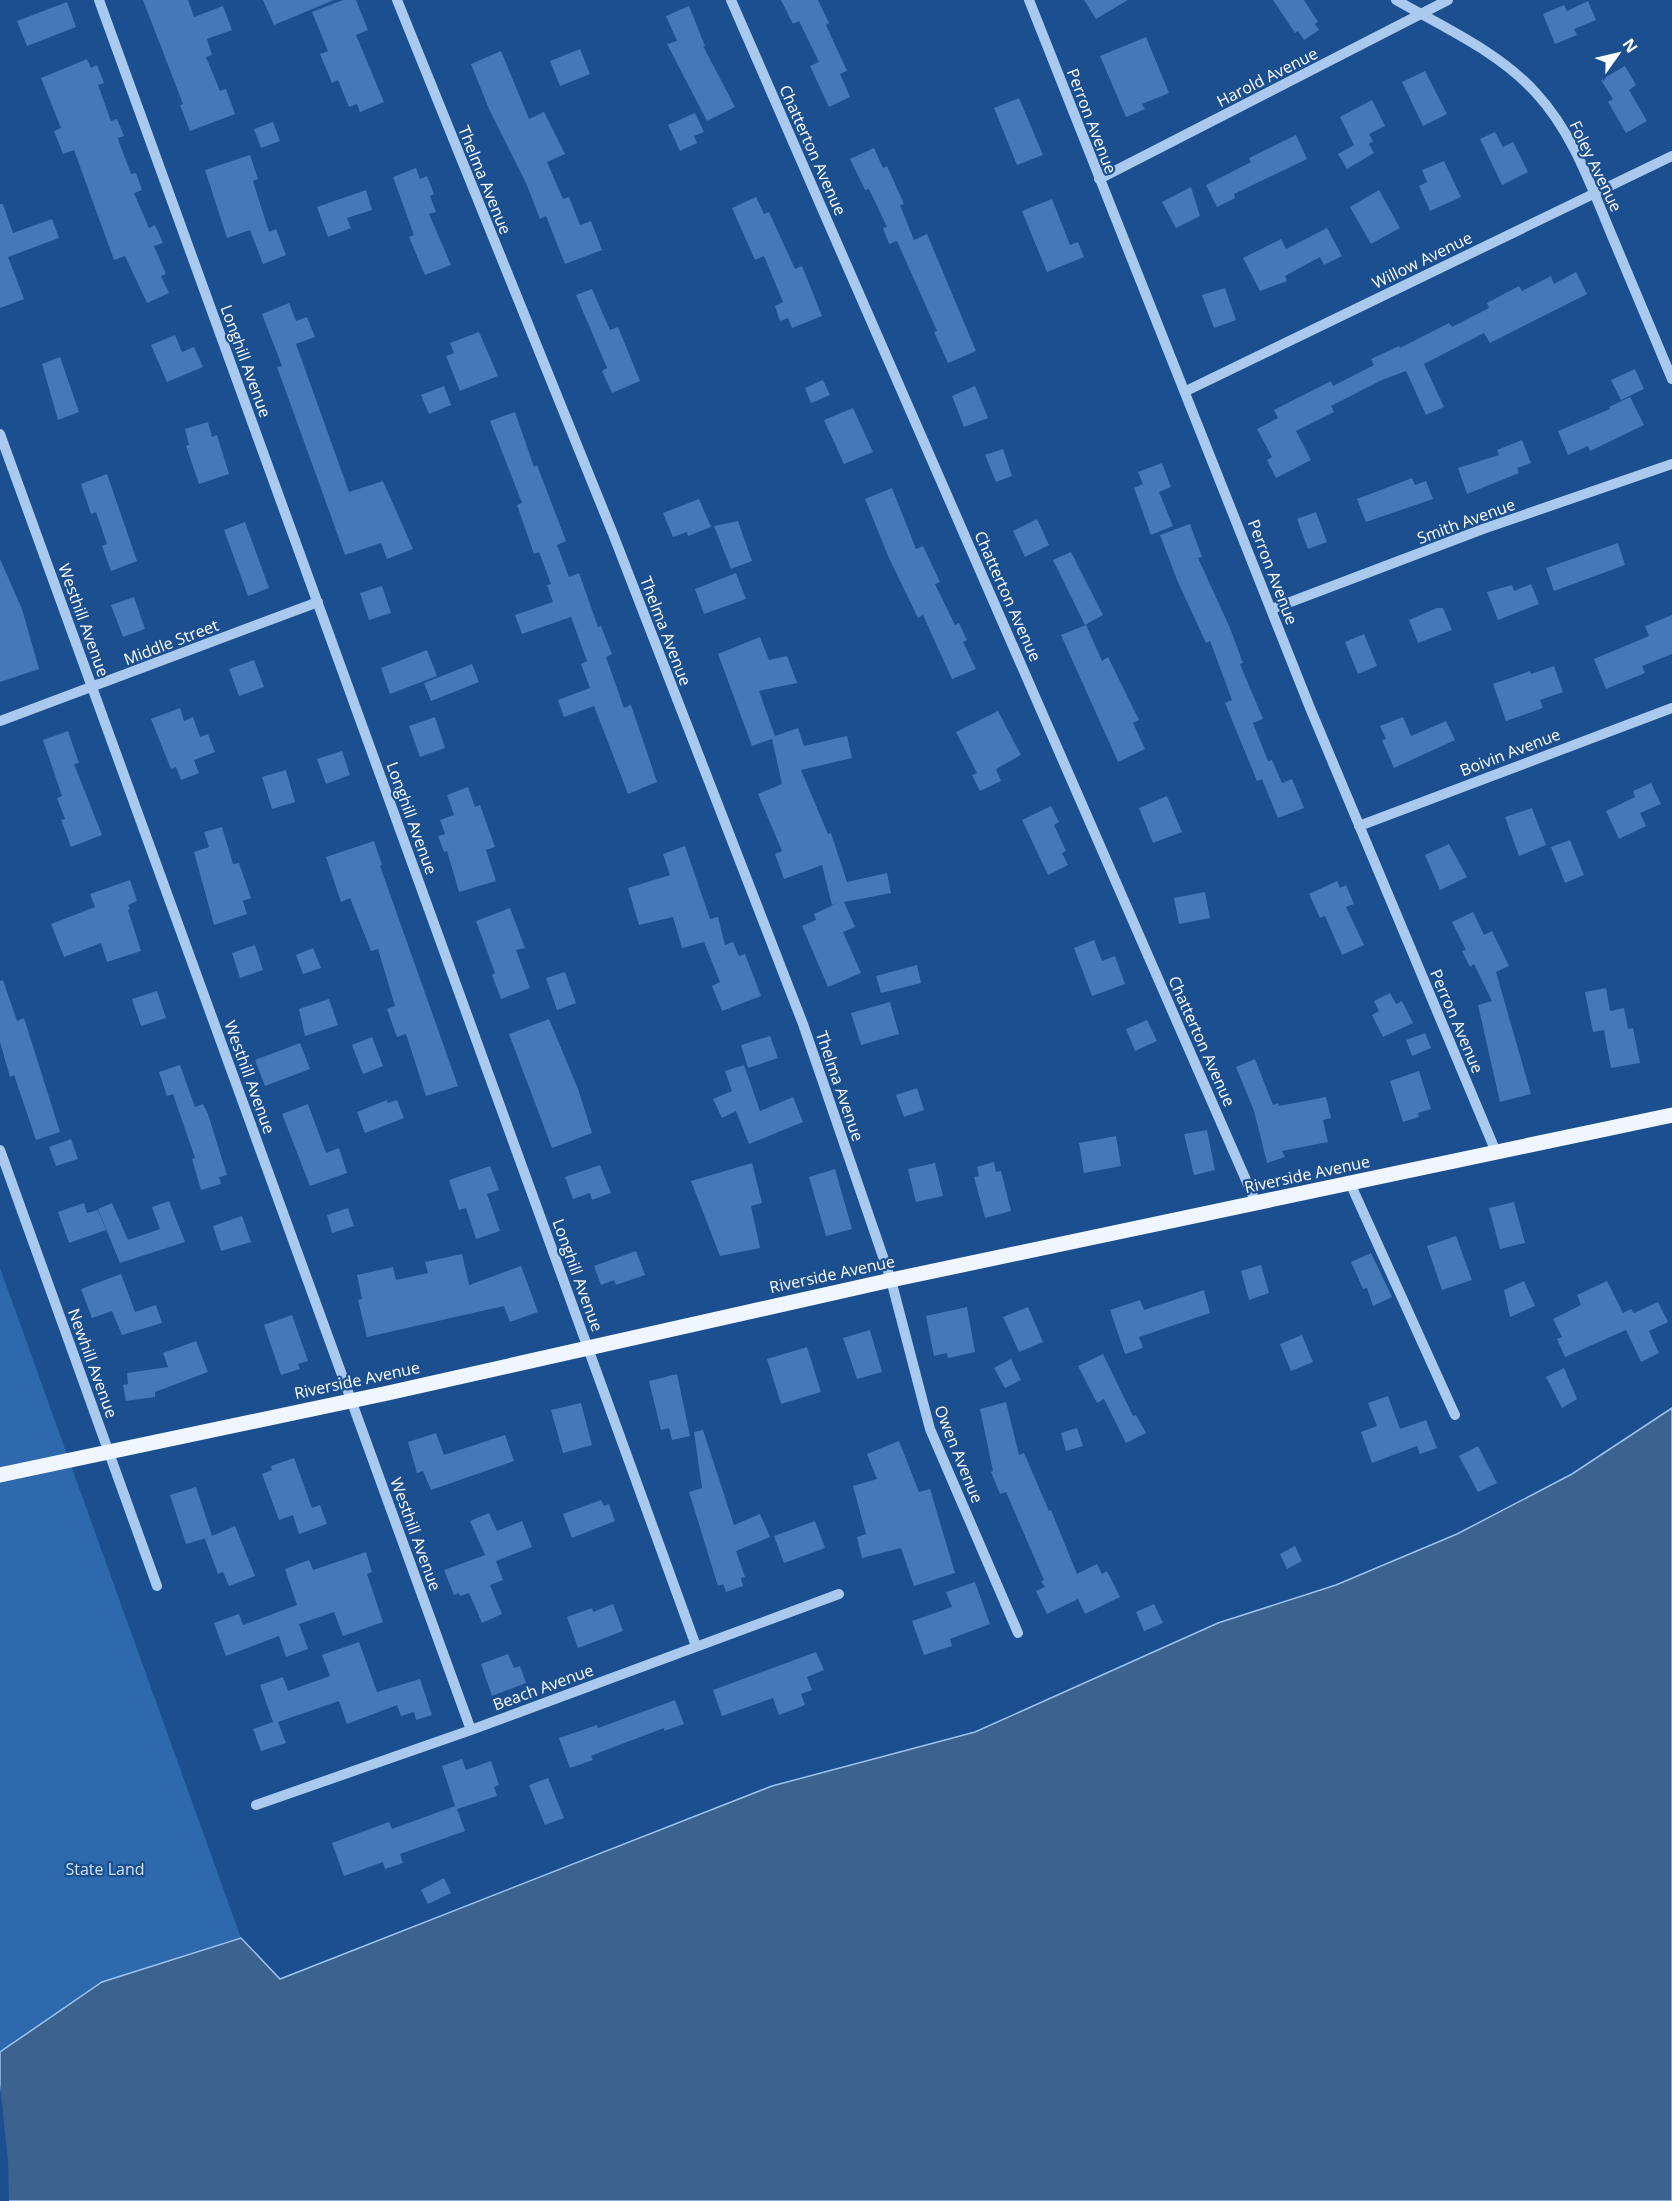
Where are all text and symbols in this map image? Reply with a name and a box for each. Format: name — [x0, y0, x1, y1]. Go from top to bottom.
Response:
north arrow — [1588, 24, 1648, 84]
text: N — [1618, 34, 1643, 57]
street label: Harold Avenue — [1213, 42, 1321, 112]
street label: Perron Avenue — [1062, 65, 1122, 177]
street label: Chatterton Avenue — [774, 81, 852, 219]
street label: Foley Avenue — [1564, 117, 1628, 215]
street label: Thelma Avenue — [453, 122, 517, 238]
street label: Willow Avenue — [1368, 226, 1476, 294]
street label: Longhill Avenue — [215, 302, 277, 420]
street label: Smith Avenue — [1414, 493, 1518, 549]
street label: Perron Avenue — [1243, 516, 1303, 628]
street label: Chatterton Avenue — [969, 527, 1047, 665]
street label: Westhill Avenue — [53, 560, 115, 680]
street label: Thelma Avenue — [635, 573, 697, 689]
street label: Middle Street — [120, 614, 222, 670]
street label: Boivin Avenue — [1457, 723, 1563, 781]
street label: Longhill Avenue — [381, 759, 443, 877]
street label: Perron Avenue — [1425, 966, 1489, 1076]
street label: Chatterton Avenue — [1163, 972, 1241, 1110]
street label: Westhill Avenue — [219, 1017, 281, 1137]
street label: Thelma Avenue — [811, 1028, 869, 1144]
street label: Riverside Avenue — [1242, 1150, 1372, 1198]
street label: Longhill Avenue — [547, 1216, 609, 1334]
street label: Riverside Avenue — [767, 1250, 897, 1298]
street label: Newhill Avenue — [63, 1305, 123, 1421]
street label: Riverside Avenue — [292, 1356, 422, 1404]
street label: Owen Avenue — [929, 1402, 989, 1506]
street label: Westhill Avenue — [385, 1474, 447, 1594]
street label: Beach Avenue — [490, 1659, 596, 1715]
park label: State Land — [65, 1858, 145, 1880]

